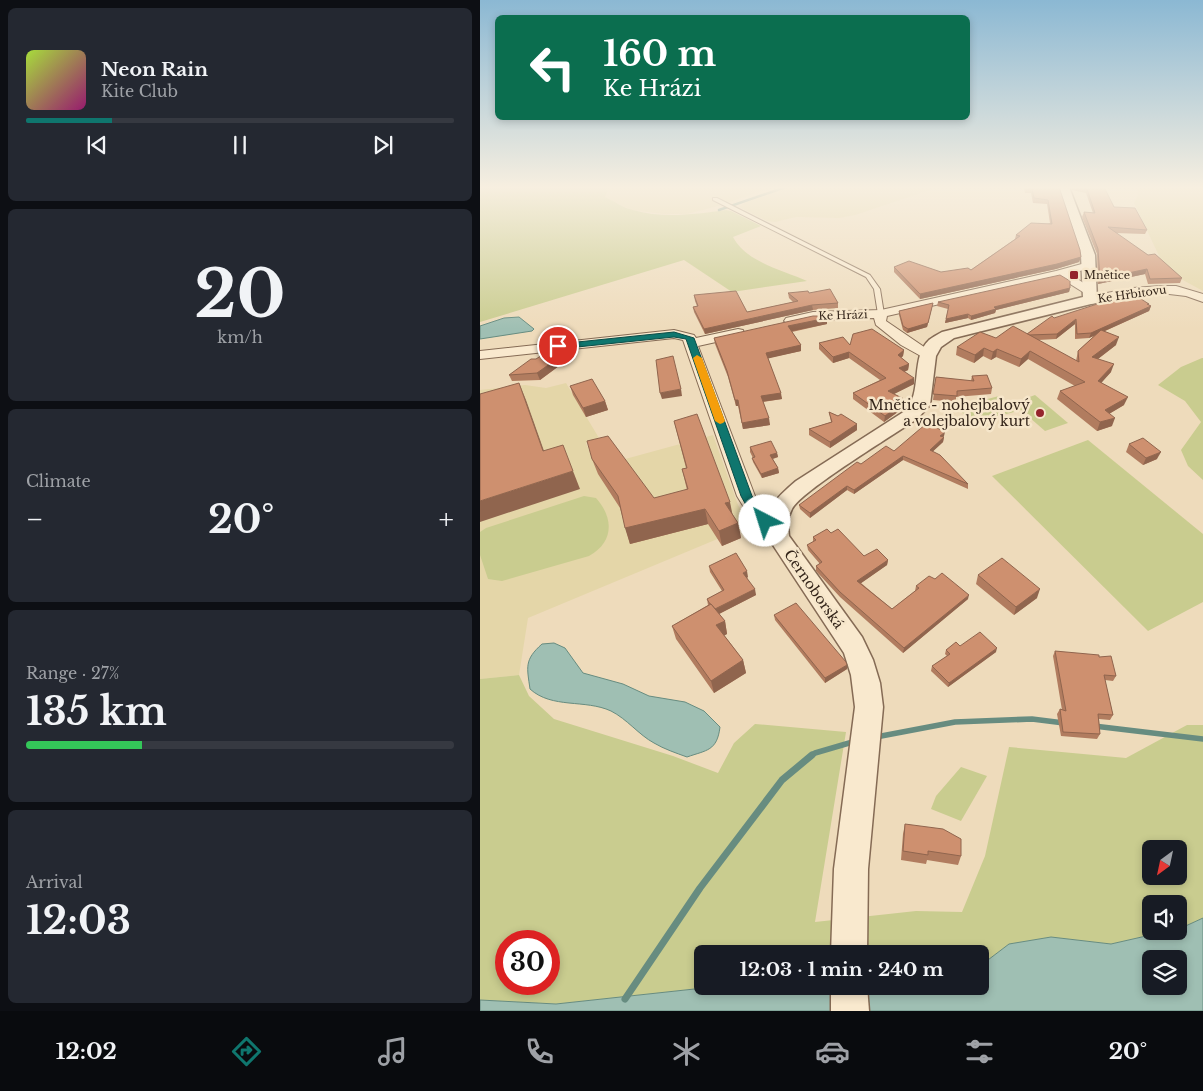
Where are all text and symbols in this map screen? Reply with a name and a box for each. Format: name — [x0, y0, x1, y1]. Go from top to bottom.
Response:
text: 160 m — [603, 32, 716, 75]
icon: left — [520, 35, 585, 100]
text: Neon Rain — [101, 58, 208, 81]
text: Ke Hrázi — [603, 75, 701, 102]
text: Kite Club — [101, 81, 178, 101]
icon: previous — [83, 131, 111, 159]
icon: pause — [226, 131, 254, 159]
icon: next — [369, 131, 397, 159]
text: 20 — [194, 254, 286, 335]
place label: Mnětice — [1084, 268, 1130, 282]
marker: Mnětice — [1068, 269, 1080, 281]
street label: Ke Hřbitovu — [1097, 282, 1168, 306]
street label: Ke Hrázi — [818, 307, 868, 323]
pin — [537, 325, 579, 367]
text: km/h — [217, 327, 263, 347]
icon: arrive — [544, 332, 572, 360]
place label: Mnětice - nohejbalový a volejbalový kurt — [868, 396, 1031, 430]
marker: Mnětice - nohejbalový a volejbalový kurt — [1034, 407, 1046, 419]
text: Climate — [26, 471, 91, 491]
position arrow — [738, 494, 790, 546]
text: 20° — [208, 496, 274, 543]
text: − — [26, 502, 44, 537]
text: + — [439, 502, 454, 537]
street label: Černoborská — [780, 545, 849, 632]
text: Range · 27% — [26, 663, 120, 683]
text: 135 km — [26, 688, 167, 735]
north arrow — [1142, 840, 1188, 885]
map controls — [1142, 840, 1187, 995]
text: Arrival — [26, 872, 83, 892]
button: sound — [1142, 895, 1187, 940]
text: 12:03 — [26, 897, 131, 944]
speed limit sign: 30 — [495, 930, 560, 995]
button: layers — [1142, 950, 1187, 995]
text: 12:03 · 1 min · 240 m — [740, 958, 943, 981]
icon: directions — [229, 1034, 264, 1069]
icon: music — [375, 1034, 410, 1069]
icon: phone — [522, 1034, 557, 1069]
icon: climate — [669, 1034, 704, 1069]
icon: car — [815, 1034, 850, 1069]
icon: filters — [962, 1034, 997, 1069]
text: 12:02 — [56, 1038, 117, 1065]
text: 20° — [1109, 1038, 1147, 1065]

